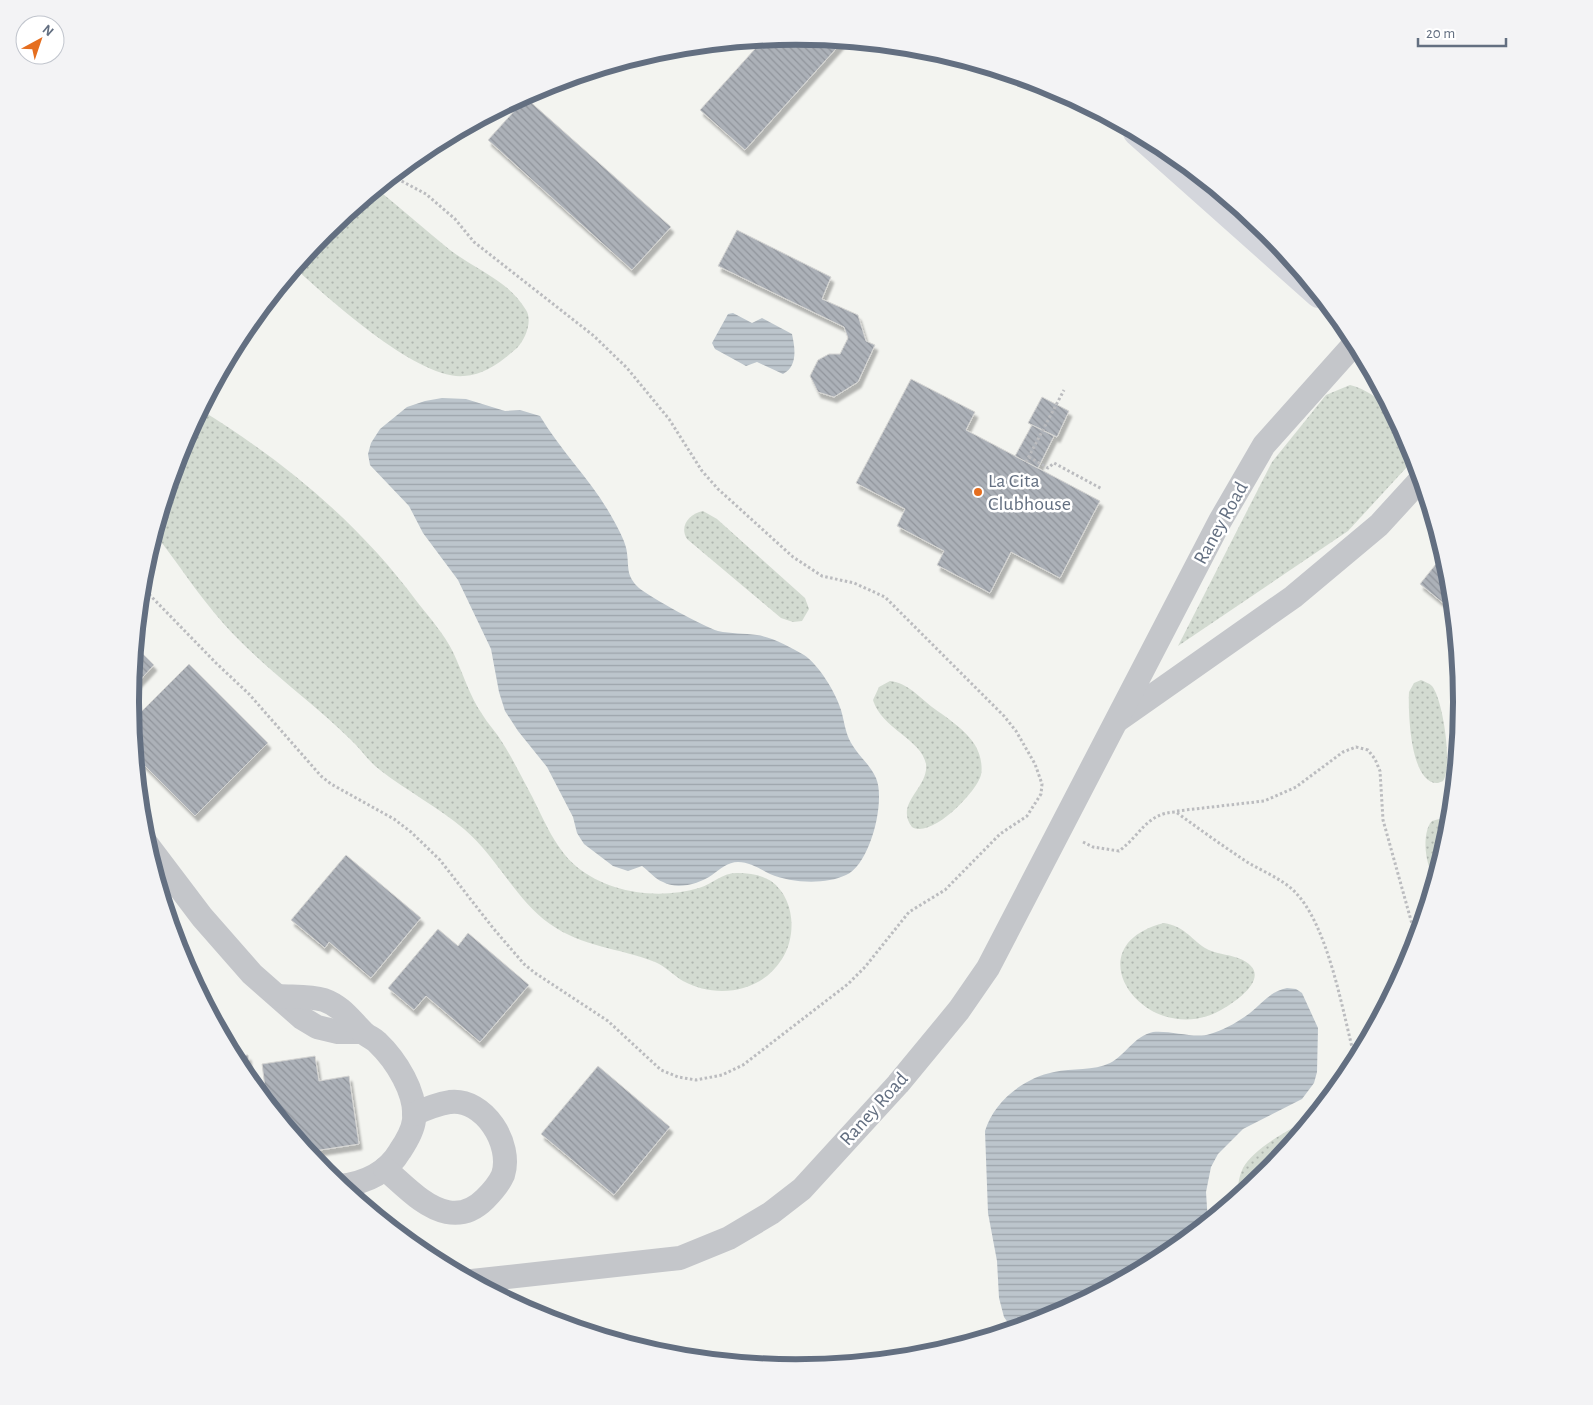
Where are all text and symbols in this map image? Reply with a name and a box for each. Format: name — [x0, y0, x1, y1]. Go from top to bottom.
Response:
north arrow — [15, 15, 65, 65]
scale bar — [1418, 15, 1506, 47]
text: N — [39, 22, 56, 39]
text: 20 m — [1426, 26, 1455, 41]
place label: La Cita Clubhouse — [988, 471, 1071, 514]
street label: Raney Road — [1190, 478, 1252, 568]
marker: La Cita Clubhouse — [972, 486, 984, 498]
street label: Raney Road — [836, 1069, 912, 1149]

